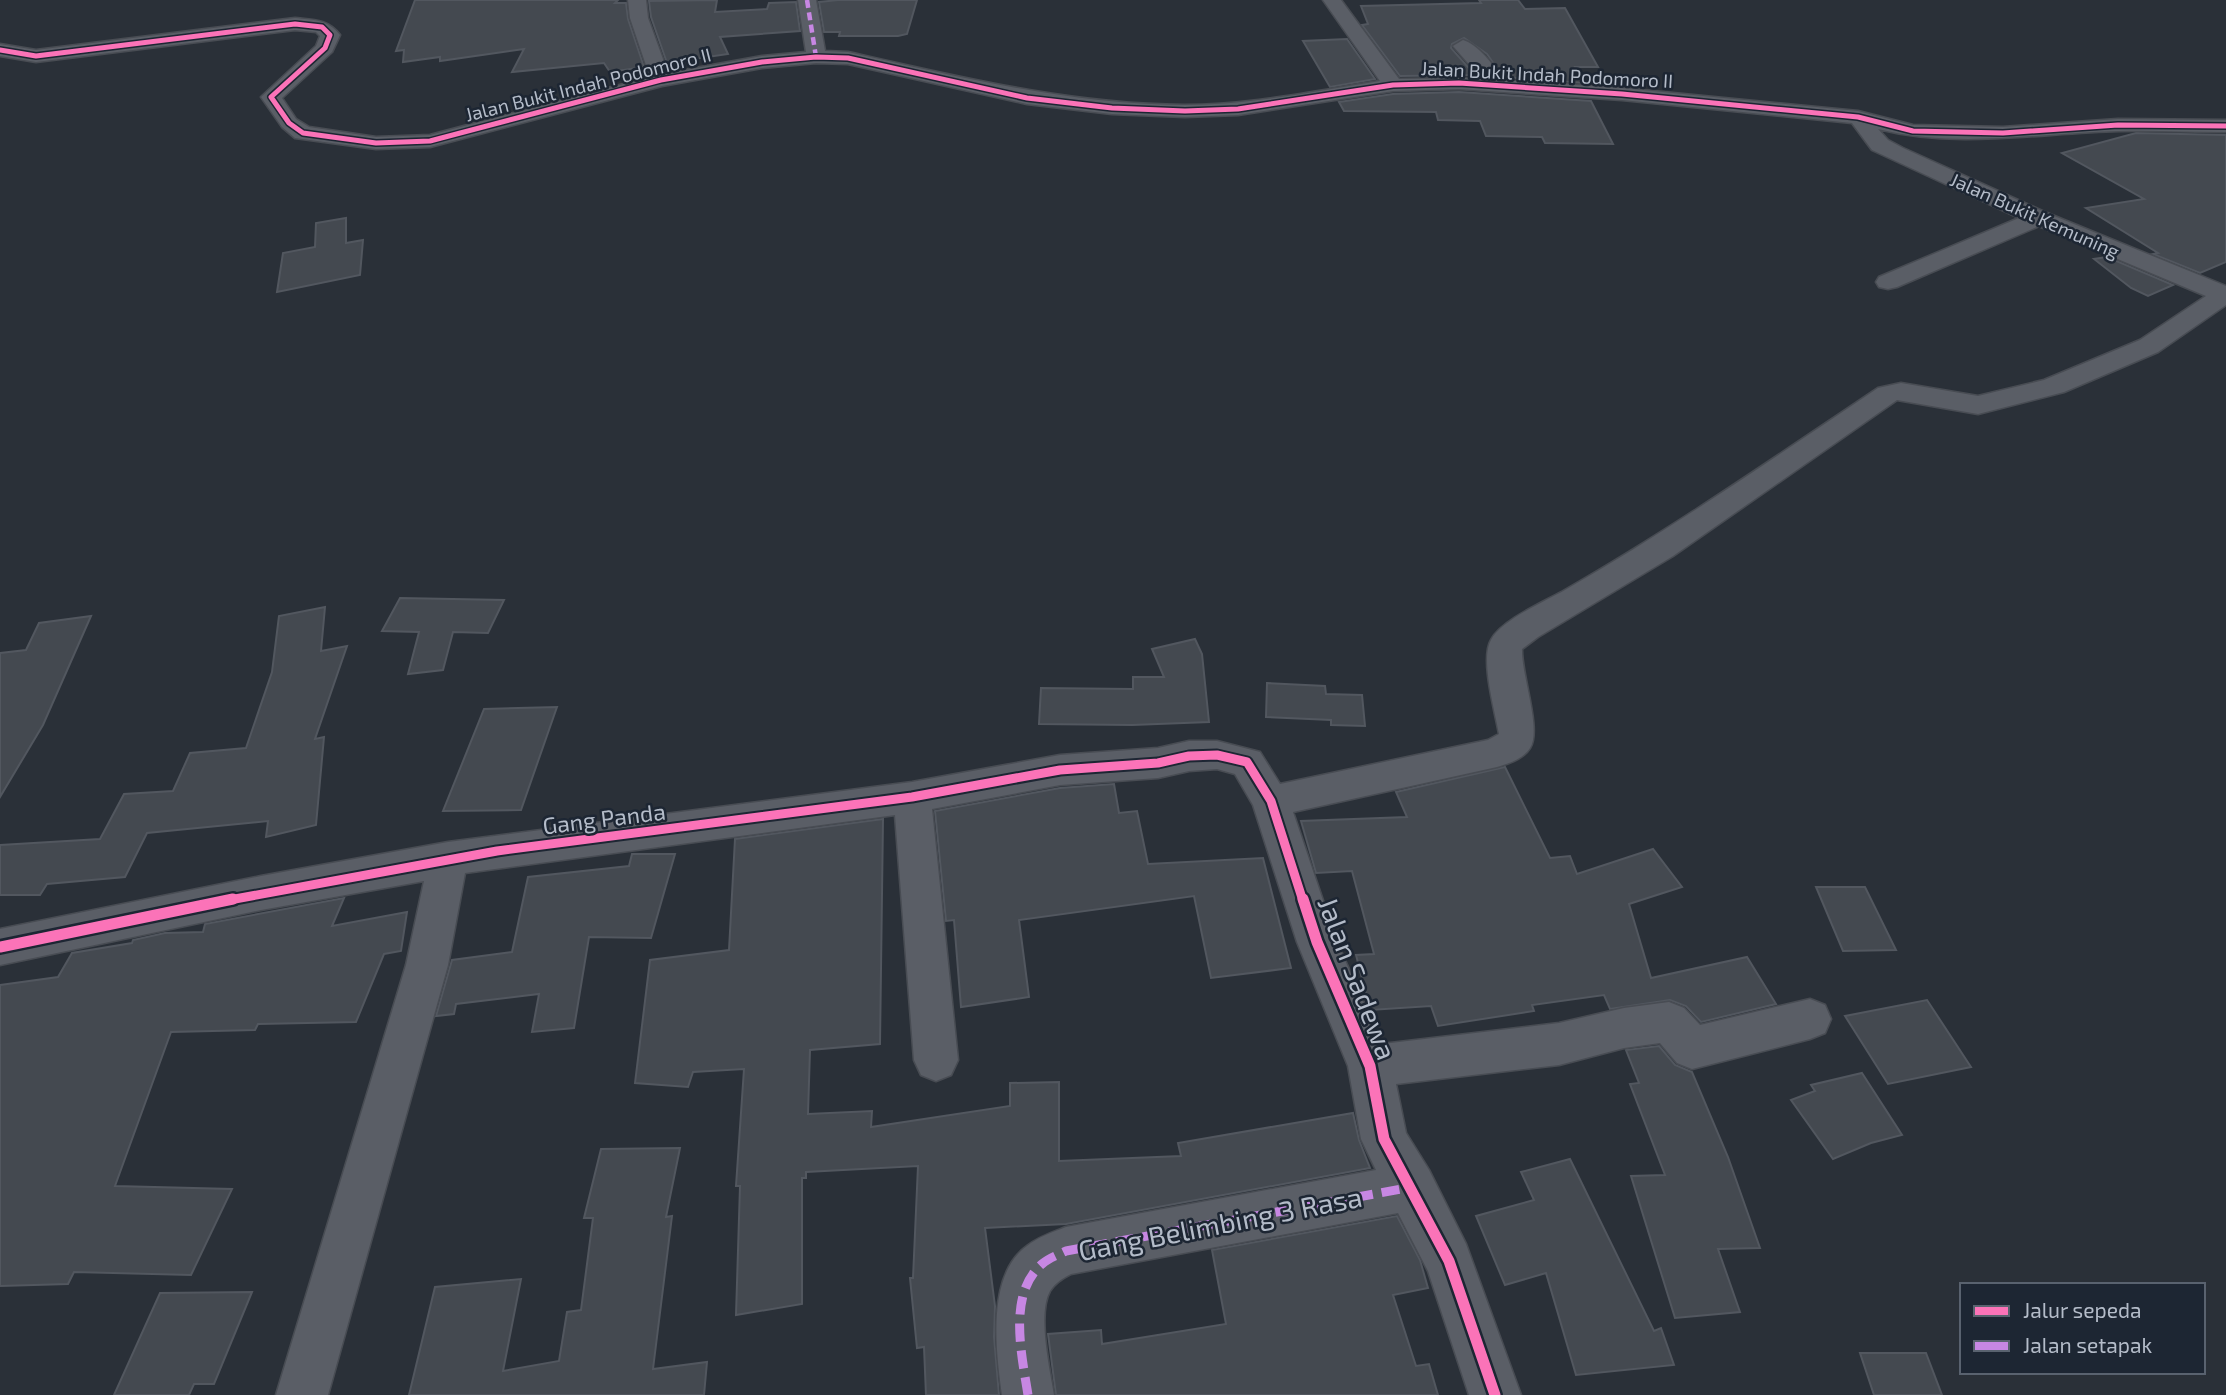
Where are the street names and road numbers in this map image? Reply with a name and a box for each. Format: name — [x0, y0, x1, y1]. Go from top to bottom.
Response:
street label: Jalan Bukit Indah Podomoro II — [463, 42, 713, 126]
street label: Jalan Bukit Indah Podomoro II — [1420, 56, 1674, 92]
street label: Jalan Bukit Kemuning — [1947, 167, 2124, 263]
street label: Gang Panda — [541, 797, 667, 839]
street label: Jalan Sadewa — [1311, 892, 1405, 1064]
street label: Gang Belimbing 3 Rasa — [1075, 1179, 1365, 1267]

